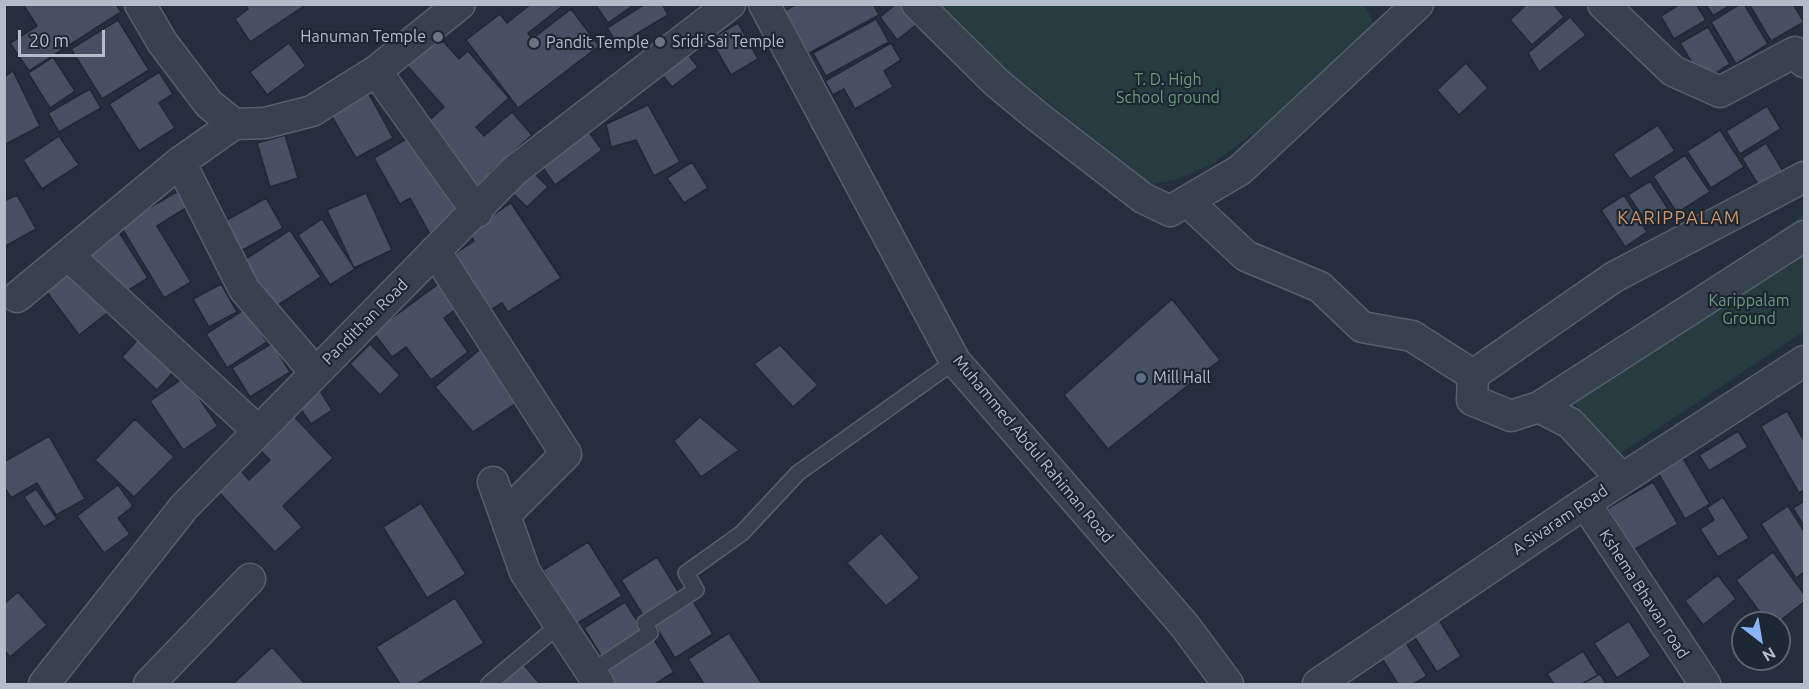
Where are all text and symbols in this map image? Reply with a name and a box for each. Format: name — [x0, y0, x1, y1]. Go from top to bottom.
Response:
scale bar — [21, 18, 108, 56]
place label: Hanuman Temple — [300, 27, 426, 47]
text: 20 m — [29, 30, 69, 50]
marker: Hanuman Temple — [431, 30, 445, 44]
place label: Sridi Sai Temple — [672, 32, 785, 52]
place label: Pandit Temple — [546, 33, 649, 53]
marker: Sridi Sai Temple — [653, 35, 667, 49]
marker: Pandit Temple — [527, 36, 541, 50]
park label: T. D. High School ground — [1116, 70, 1220, 108]
district label: KARIPPALAM — [1617, 207, 1741, 229]
street label: Pandithan Road — [318, 275, 412, 369]
park label: Karippalam Ground — [1708, 291, 1790, 329]
street label: Muhammed Abdul Rahiman Road — [949, 351, 1117, 547]
place label: Mill Hall — [1153, 368, 1211, 388]
marker: Mill Hall — [1134, 371, 1148, 385]
street label: A Sivaram Road — [1509, 481, 1611, 559]
street label: Kshema Bhavan road — [1595, 526, 1693, 662]
north arrow — [1731, 611, 1791, 671]
text: N — [1759, 644, 1779, 666]

